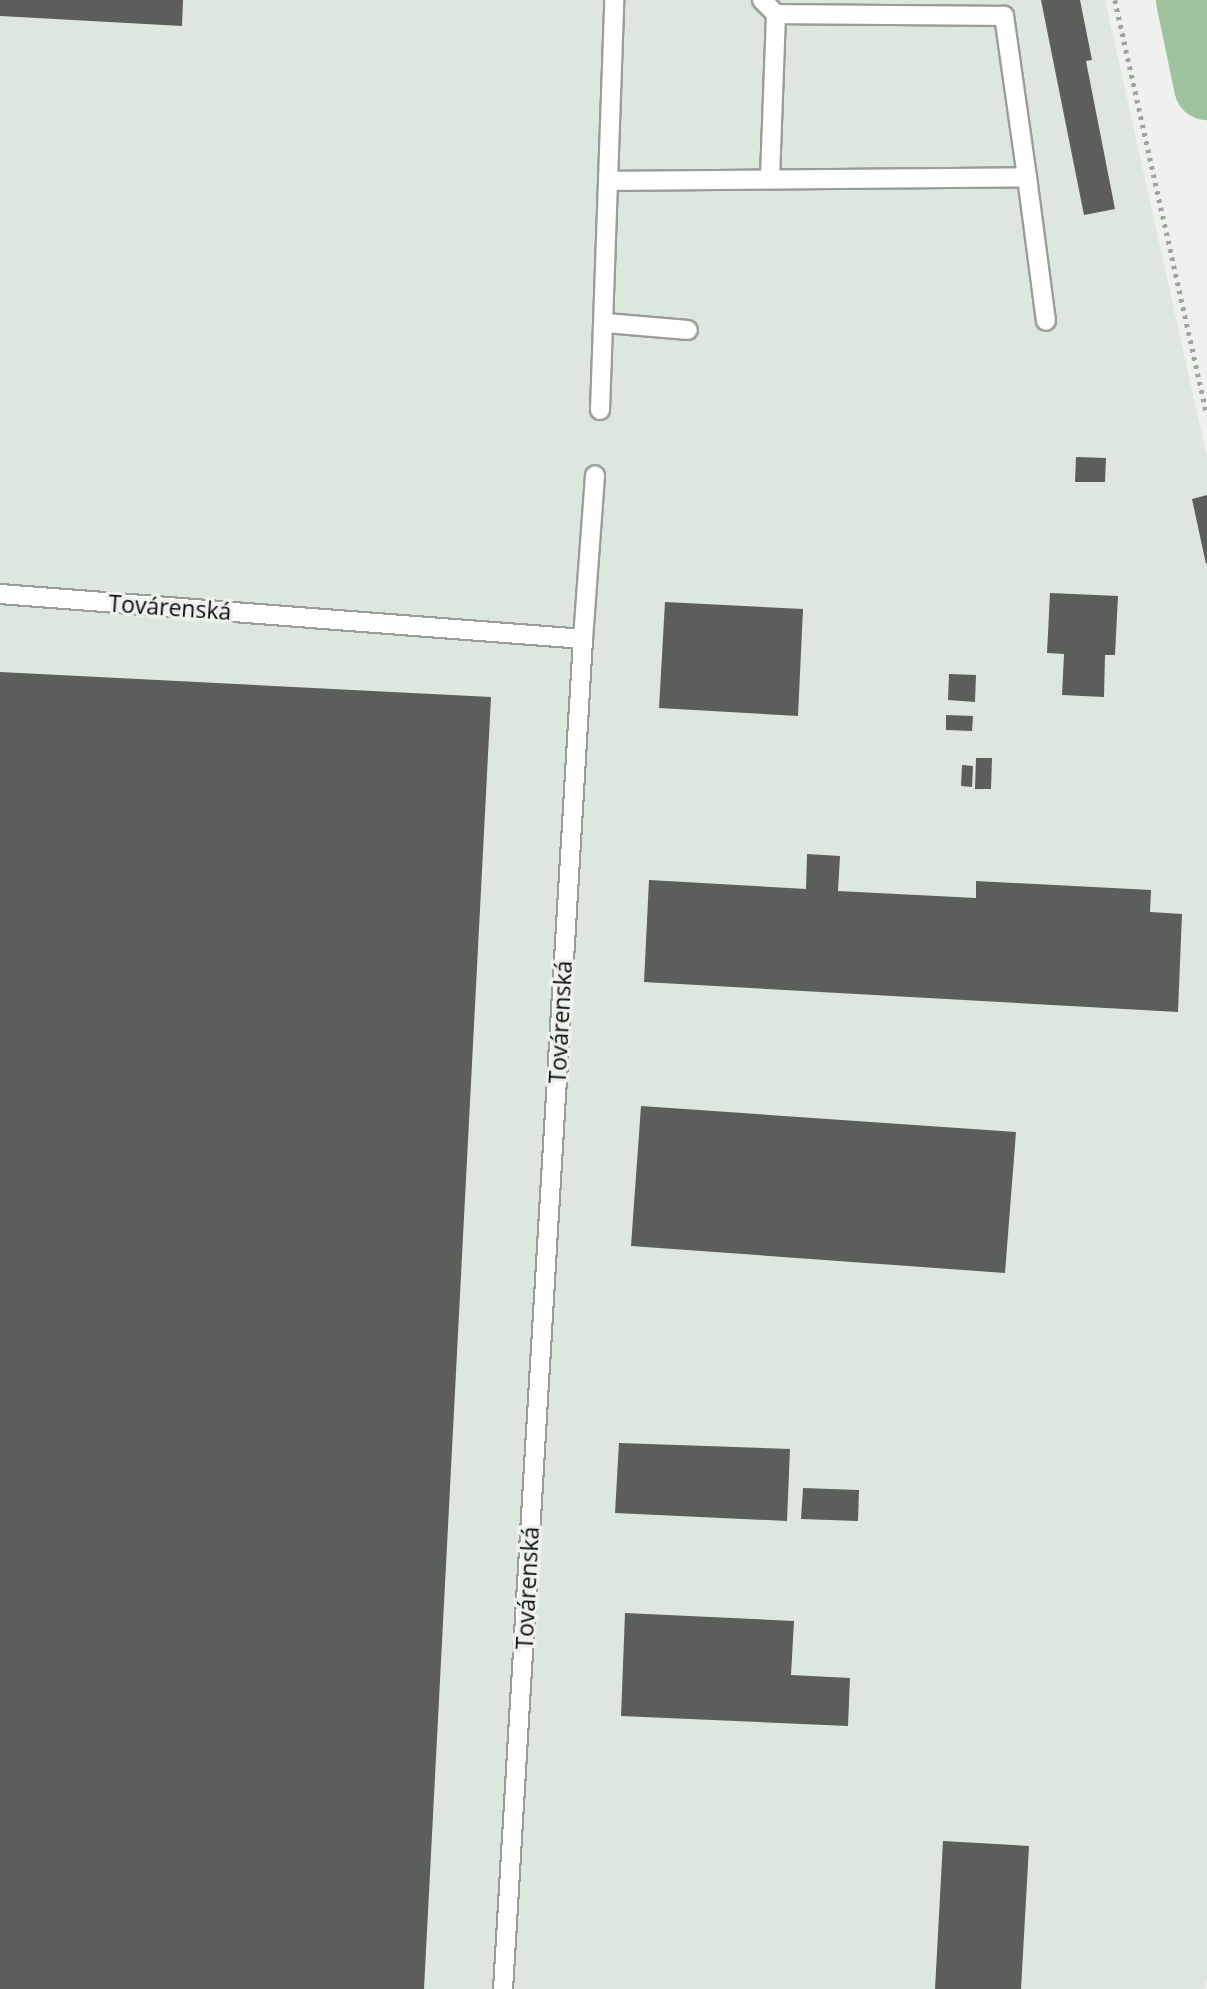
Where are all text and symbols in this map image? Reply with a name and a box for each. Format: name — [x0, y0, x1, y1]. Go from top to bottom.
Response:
street label: Továrenská — [108, 589, 232, 625]
street label: Továrenská — [543, 960, 577, 1084]
street label: Továrenská — [510, 1526, 544, 1650]

